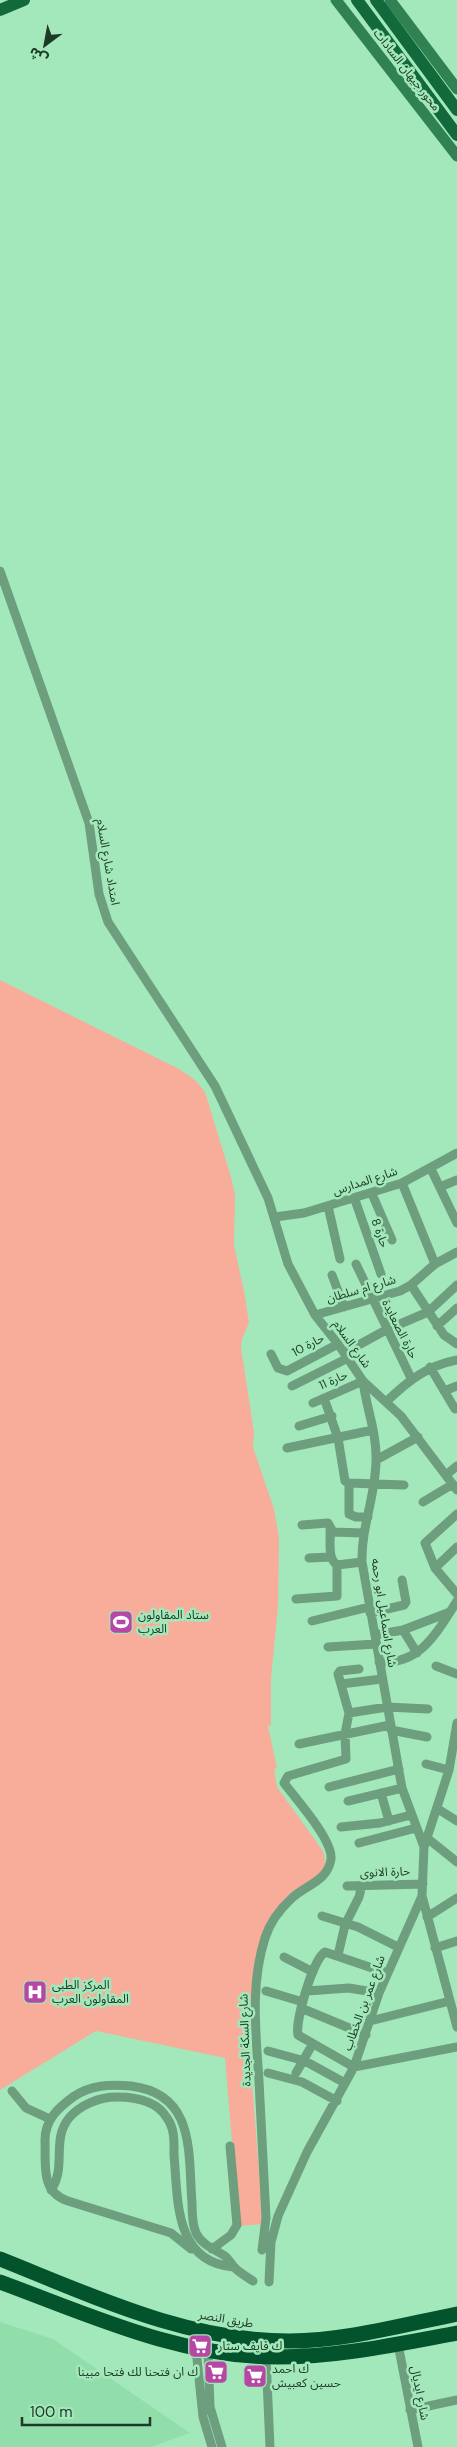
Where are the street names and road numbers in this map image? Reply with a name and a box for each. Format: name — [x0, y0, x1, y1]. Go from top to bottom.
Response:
street label: محور جيهان السادات — [370, 26, 444, 114]
street label: امتداد شارع السلام — [92, 818, 124, 907]
street label: شارع المدارس — [331, 1163, 400, 1200]
street label: حارة 8 — [367, 1216, 393, 1250]
street label: شارع ام سلطان — [324, 1271, 398, 1308]
street label: حارة الصعايدة — [378, 1297, 422, 1361]
street label: شارع السلام — [328, 1317, 375, 1372]
street label: حارة 10 — [289, 1330, 327, 1360]
street label: حارة 11 — [316, 1367, 350, 1393]
street label: شارع اسماعيل ابو رحمه — [366, 1557, 401, 1669]
street label: حارة الانوى — [360, 1863, 410, 1881]
street label: شارع عمر بن الخطاب — [339, 1953, 390, 2053]
street label: شارع السكة الجديدة — [235, 1993, 256, 2087]
street label: طريق النصر — [196, 2306, 255, 2332]
street label: شارع ايديال — [406, 2365, 433, 2422]

